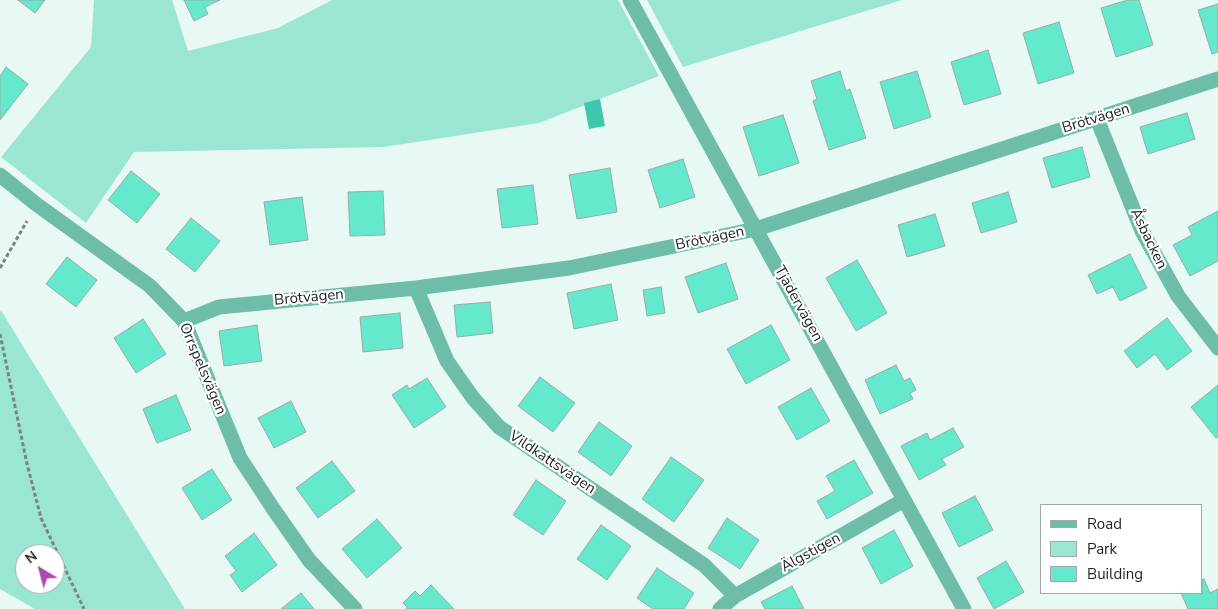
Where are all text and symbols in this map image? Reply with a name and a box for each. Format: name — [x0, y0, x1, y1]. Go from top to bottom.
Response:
street label: Brötvägen — [1060, 100, 1132, 138]
street label: Åsbacken — [1126, 206, 1170, 272]
street label: Brötvägen — [674, 223, 746, 255]
street label: Tjädervägen — [770, 263, 826, 345]
street label: Brötvägen — [273, 286, 345, 310]
street label: Orrspelsvägen — [175, 320, 229, 418]
street label: Vildkattsvägen — [505, 427, 599, 499]
legend — [1040, 504, 1203, 594]
text: Road — [1087, 514, 1122, 534]
street label: Älgstigen — [778, 529, 844, 577]
text: Park — [1087, 539, 1117, 559]
north arrow — [15, 544, 65, 594]
text: N — [21, 547, 41, 568]
text: Building — [1087, 564, 1143, 584]

